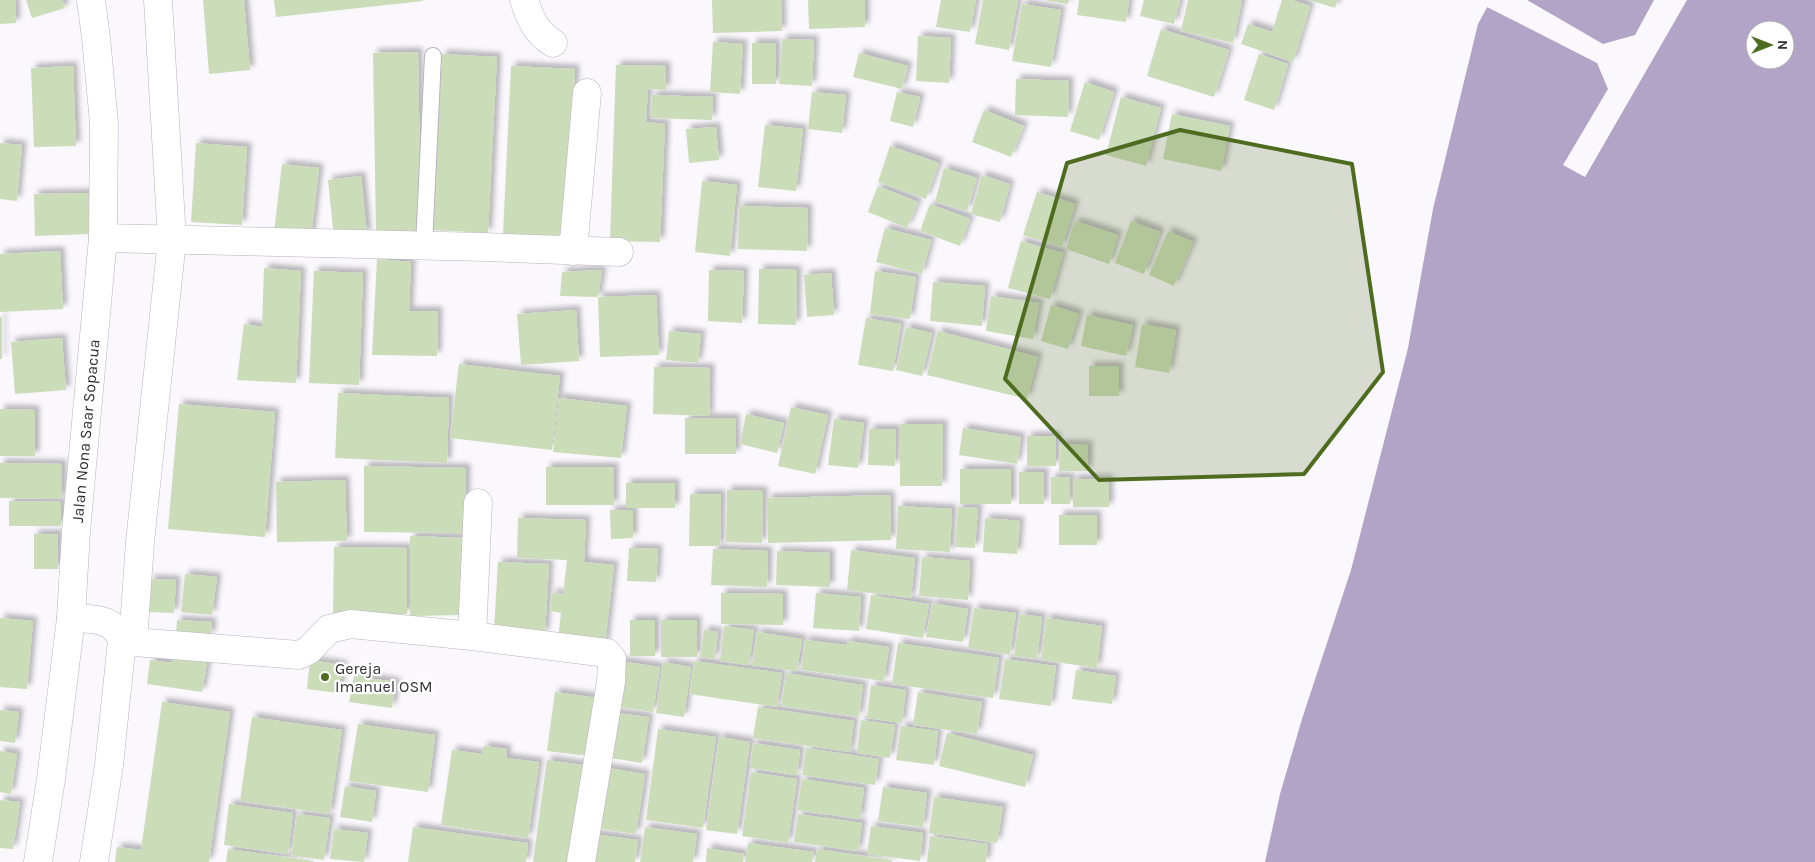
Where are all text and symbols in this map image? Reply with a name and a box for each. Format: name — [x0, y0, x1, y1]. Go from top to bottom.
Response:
north arrow — [1745, 20, 1795, 70]
text: N — [1774, 40, 1791, 50]
street label: Jalan Nona Saar Sopacua — [67, 338, 103, 523]
place label: Gereja Imanuel OSM — [335, 659, 433, 696]
marker: Gereja Imanuel OSM — [319, 671, 331, 683]

